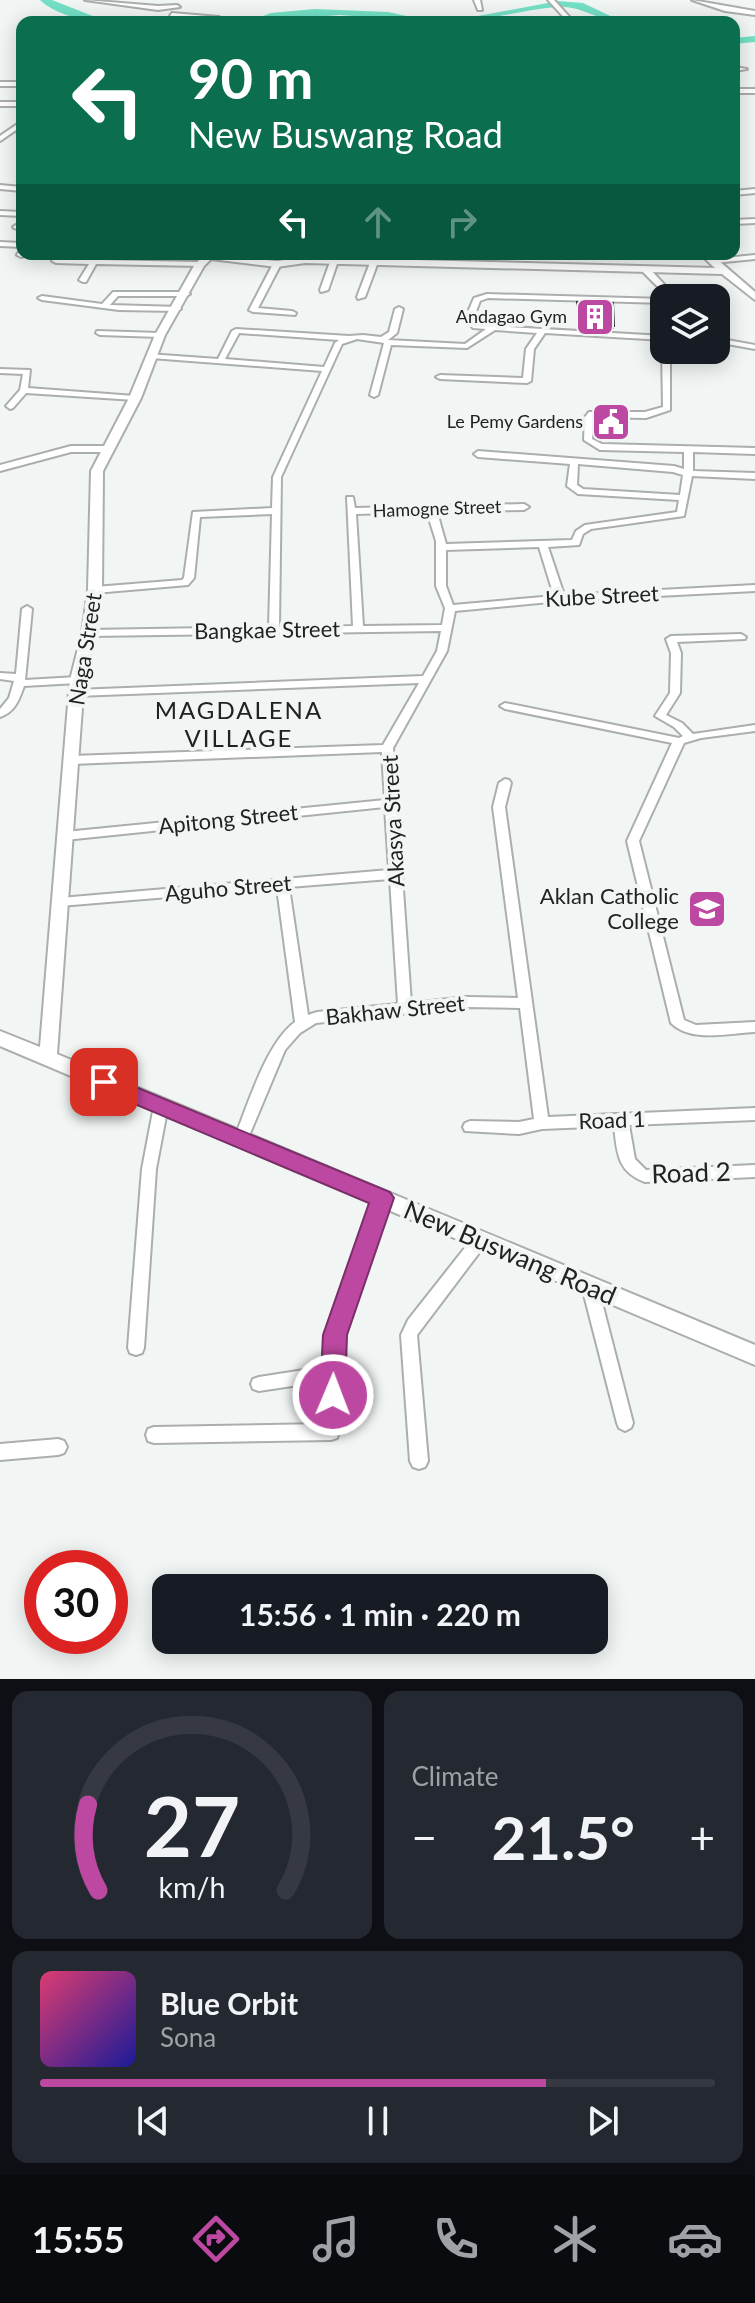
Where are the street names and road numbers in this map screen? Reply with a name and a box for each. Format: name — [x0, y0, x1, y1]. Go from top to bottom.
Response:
street label: Hamogne Street — [372, 495, 502, 521]
street label: Kube Street — [544, 579, 660, 612]
street label: Naga Street — [62, 591, 107, 707]
street label: Bangkae Street — [194, 615, 340, 644]
street label: Akasya Street — [376, 754, 409, 888]
street label: Apitong Street — [157, 798, 299, 839]
street label: Aguho Street — [164, 869, 292, 906]
street label: Bakhaw Street — [324, 989, 466, 1030]
street label: Road 1 — [578, 1105, 646, 1134]
street label: Road 2 — [651, 1155, 731, 1189]
street label: New Buswang Road — [399, 1193, 621, 1311]

